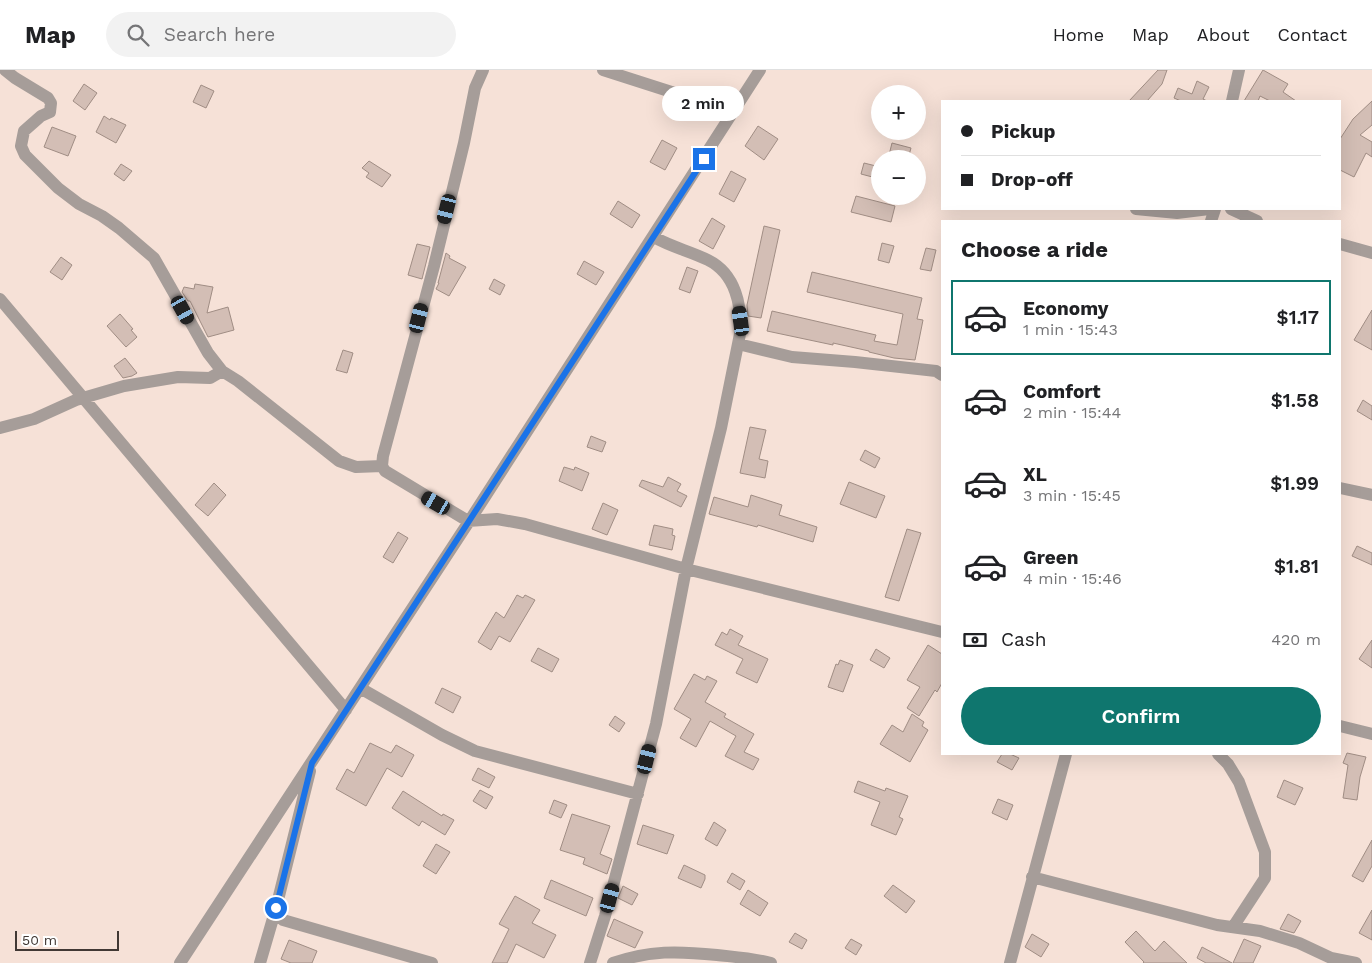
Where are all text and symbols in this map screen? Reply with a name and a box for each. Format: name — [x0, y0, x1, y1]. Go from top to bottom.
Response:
search box — [106, 12, 456, 57]
text: Map — [25, 21, 76, 49]
icon: search — [124, 21, 152, 49]
text: Search here — [164, 23, 275, 46]
text: Home — [1053, 24, 1104, 45]
text: Map — [1132, 24, 1169, 45]
text: About — [1197, 24, 1249, 45]
text: Contact — [1277, 24, 1347, 45]
map controls — [871, 85, 926, 205]
button: + — [871, 85, 926, 140]
callout: 2 min — [663, 87, 745, 122]
text: 2 min — [681, 94, 725, 113]
text: Pickup — [991, 120, 1055, 143]
route end — [693, 148, 715, 170]
button: − — [871, 150, 926, 205]
text: Drop-off — [991, 168, 1073, 191]
car — [436, 193, 457, 225]
text: Choose a ride — [961, 237, 1108, 262]
car — [169, 293, 196, 327]
icon: car — [963, 295, 1008, 340]
text: Economy — [1023, 297, 1108, 320]
car — [408, 302, 429, 334]
car — [731, 305, 750, 337]
text: $1.17 — [1277, 306, 1319, 329]
text: 1 min · 15:43 — [1023, 320, 1118, 339]
icon: car — [963, 378, 1008, 423]
text: Comfort — [1023, 380, 1101, 403]
text: $1.58 — [1271, 389, 1319, 412]
text: 2 min · 15:44 — [1023, 403, 1121, 422]
icon: car — [963, 461, 1008, 506]
text: XL — [1023, 463, 1047, 486]
text: $1.99 — [1270, 472, 1319, 495]
text: 3 min · 15:45 — [1023, 486, 1121, 505]
car — [419, 489, 452, 517]
icon: car — [963, 544, 1008, 589]
text: Green — [1023, 546, 1079, 569]
text: $1.81 — [1274, 555, 1319, 578]
text: 4 min · 15:46 — [1023, 569, 1122, 588]
icon: cash — [961, 626, 989, 654]
text: Cash — [1001, 628, 1047, 651]
text: 420 m — [1271, 630, 1321, 649]
button: Confirm — [961, 687, 1321, 745]
car — [636, 743, 657, 775]
car — [598, 882, 621, 914]
route start — [265, 897, 287, 919]
scale bar — [15, 928, 119, 951]
text: 50 m — [22, 932, 57, 948]

